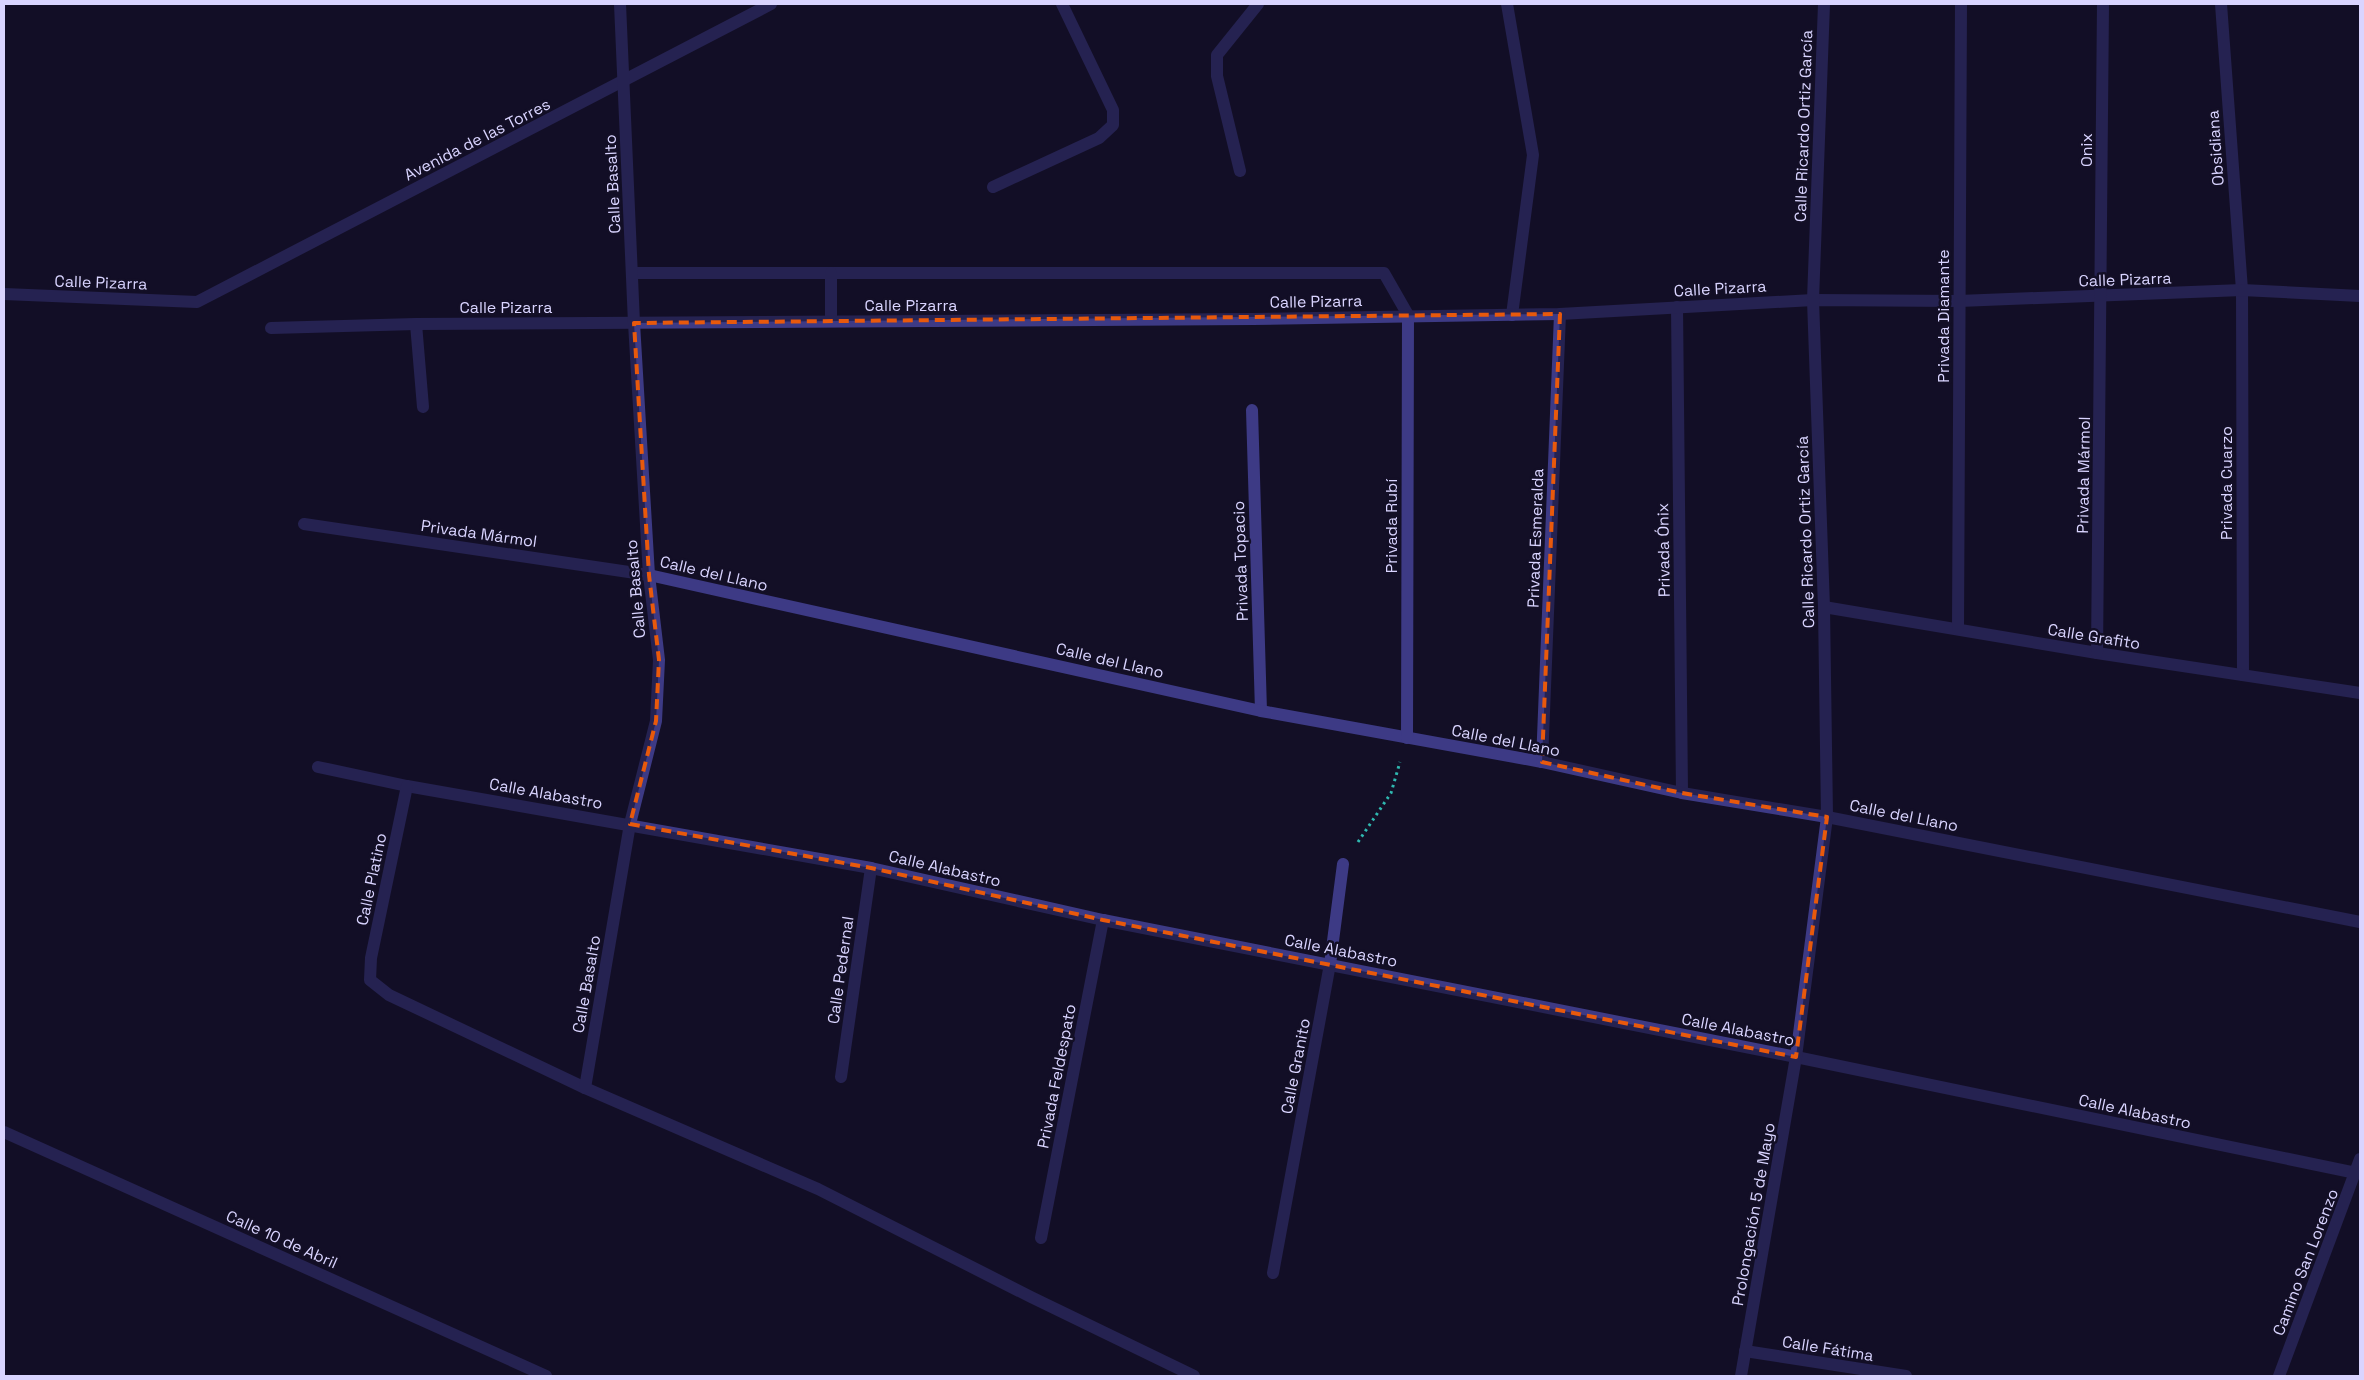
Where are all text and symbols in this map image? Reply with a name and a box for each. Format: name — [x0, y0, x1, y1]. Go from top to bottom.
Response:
street label: Calle Ricardo Ortiz García — [1790, 30, 1817, 223]
street label: Avenida de las Torres — [401, 93, 554, 185]
street label: Obsidiana — [2202, 109, 2229, 187]
street label: Onix — [2076, 133, 2097, 167]
street label: Calle Basalto — [599, 134, 626, 234]
street label: Privada Diamante — [1933, 249, 1954, 383]
street label: Calle Pizarra — [2078, 267, 2172, 292]
street label: Calle Pizarra — [54, 270, 148, 295]
street label: Calle Pizarra — [1673, 276, 1767, 301]
street label: Calle Pizarra — [1269, 290, 1363, 313]
street label: Calle Pizarra — [865, 295, 957, 316]
street label: Calle Pizarra — [460, 297, 552, 318]
street label: Privada Mármol — [2072, 416, 2095, 534]
street label: Privada Cuarzo — [2216, 426, 2237, 540]
street label: Calle Ricardo Ortiz García — [1792, 435, 1819, 628]
street label: Privada Esmeralda — [1523, 468, 1548, 608]
street label: Privada Rubí — [1381, 479, 1402, 573]
street label: Privada Topacio — [1228, 500, 1253, 622]
street label: Privada Ónix — [1652, 503, 1675, 597]
street label: Privada Mármol — [419, 515, 538, 552]
street label: Calle Basalto — [621, 539, 650, 639]
street label: Calle del Llano — [658, 551, 770, 596]
street label: Calle Grafito — [2046, 619, 2142, 654]
street label: Calle del Llano — [1054, 638, 1166, 683]
street label: Calle del Llano — [1450, 720, 1562, 761]
street label: Calle Alabastro — [488, 773, 604, 814]
street label: Calle del Llano — [1848, 795, 1960, 836]
street label: Calle Platino — [351, 831, 392, 927]
street label: Calle Alabastro — [887, 845, 1003, 892]
street label: Calle Pedernal — [823, 915, 858, 1025]
street label: Calle Alabastro — [1283, 929, 1399, 972]
street label: Calle Basalto — [568, 933, 605, 1035]
street label: Privada Feldespato — [1032, 1002, 1081, 1150]
street label: Calle Alabastro — [1680, 1008, 1796, 1051]
street label: Calle Granito — [1276, 1016, 1315, 1116]
street label: Calle Alabastro — [2077, 1089, 2193, 1134]
street label: Prolongación 5 de Mayo — [1727, 1121, 1780, 1307]
street label: Camino San Lorenzo — [2268, 1186, 2343, 1338]
street label: Calle 10 de Abril — [223, 1205, 341, 1273]
street label: Calle Fátima — [1781, 1331, 1875, 1366]

